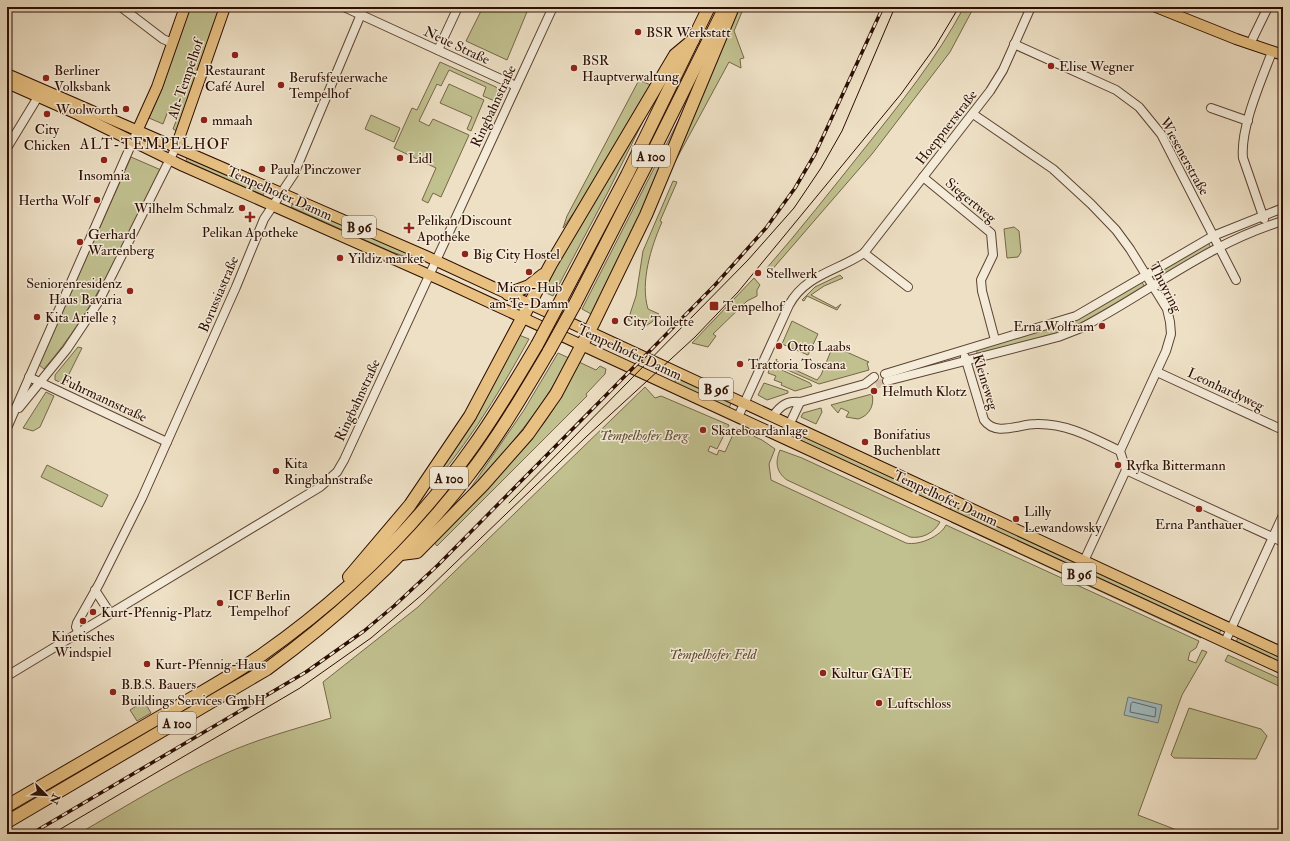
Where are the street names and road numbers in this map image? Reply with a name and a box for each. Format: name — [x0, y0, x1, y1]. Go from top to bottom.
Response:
street label: Neue Straße — [421, 23, 493, 68]
street label: Alt-Tempelhof — [164, 35, 209, 123]
street label: Ringbahnstraße — [467, 62, 520, 150]
street label: Hoeppnerstraße — [912, 86, 982, 169]
street label: Wiesenerstraße — [1156, 113, 1213, 198]
road number: A 100 — [632, 145, 670, 167]
street label: Tempelhofer Damm — [224, 163, 335, 225]
street label: Siegertweg — [942, 174, 1000, 227]
road number: B 96 — [342, 216, 376, 238]
street label: Borussiastraße — [195, 253, 242, 335]
street label: Thuyring — [1145, 259, 1186, 317]
street label: Tempelhofer Damm — [574, 321, 685, 385]
street label: Kleineweg — [969, 352, 1002, 413]
street label: Ringbahnstraße — [331, 356, 384, 444]
street label: Leonhardyweg — [1184, 364, 1268, 416]
street label: Fuhrmannstraße — [58, 371, 150, 426]
road number: B 96 — [699, 378, 733, 400]
road number: A 100 — [430, 467, 468, 489]
street label: Tempelhofer Damm — [890, 467, 1001, 531]
road number: B 96 — [1062, 563, 1096, 585]
road number: A 100 — [158, 712, 196, 734]

